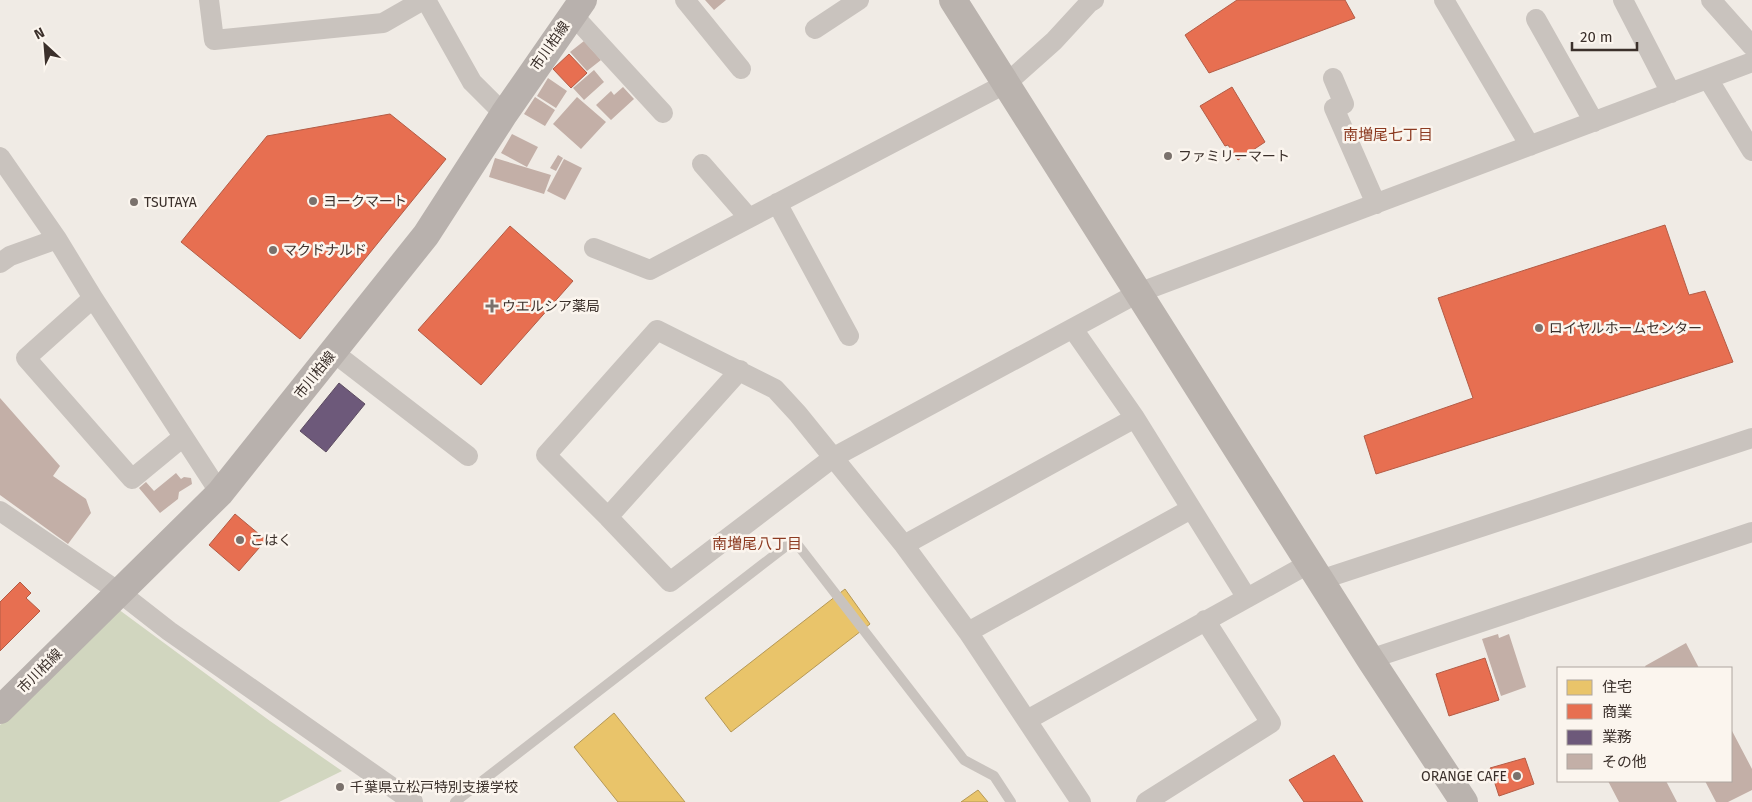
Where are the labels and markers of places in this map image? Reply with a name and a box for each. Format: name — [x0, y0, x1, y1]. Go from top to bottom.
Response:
place label: ファミリーマート — [1178, 148, 1290, 165]
marker: ファミリーマート — [1162, 150, 1174, 162]
place label: ヨークマート — [323, 193, 407, 210]
place label: TSUTAYA — [144, 194, 197, 211]
marker: ヨークマート — [307, 195, 319, 207]
marker: TSUTAYA — [128, 196, 140, 208]
place label: マクドナルド — [283, 242, 367, 259]
marker: マクドナルド — [267, 244, 279, 256]
place label: ウエルシア薬局 — [502, 298, 600, 315]
marker: ウエルシア薬局 — [486, 300, 498, 312]
place label: ロイヤルホームセンター — [1549, 320, 1702, 337]
marker: ロイヤルホームセンター — [1533, 322, 1545, 334]
place label: こはく — [250, 532, 292, 549]
marker: こはく — [234, 534, 246, 546]
place label: ORANGE CAFE — [1421, 768, 1507, 785]
marker: ORANGE CAFE — [1511, 770, 1523, 782]
place label: 千葉県立松戸特別支援学校 — [350, 779, 518, 796]
marker: 千葉県立松戸特別支援学校 — [334, 781, 346, 793]

